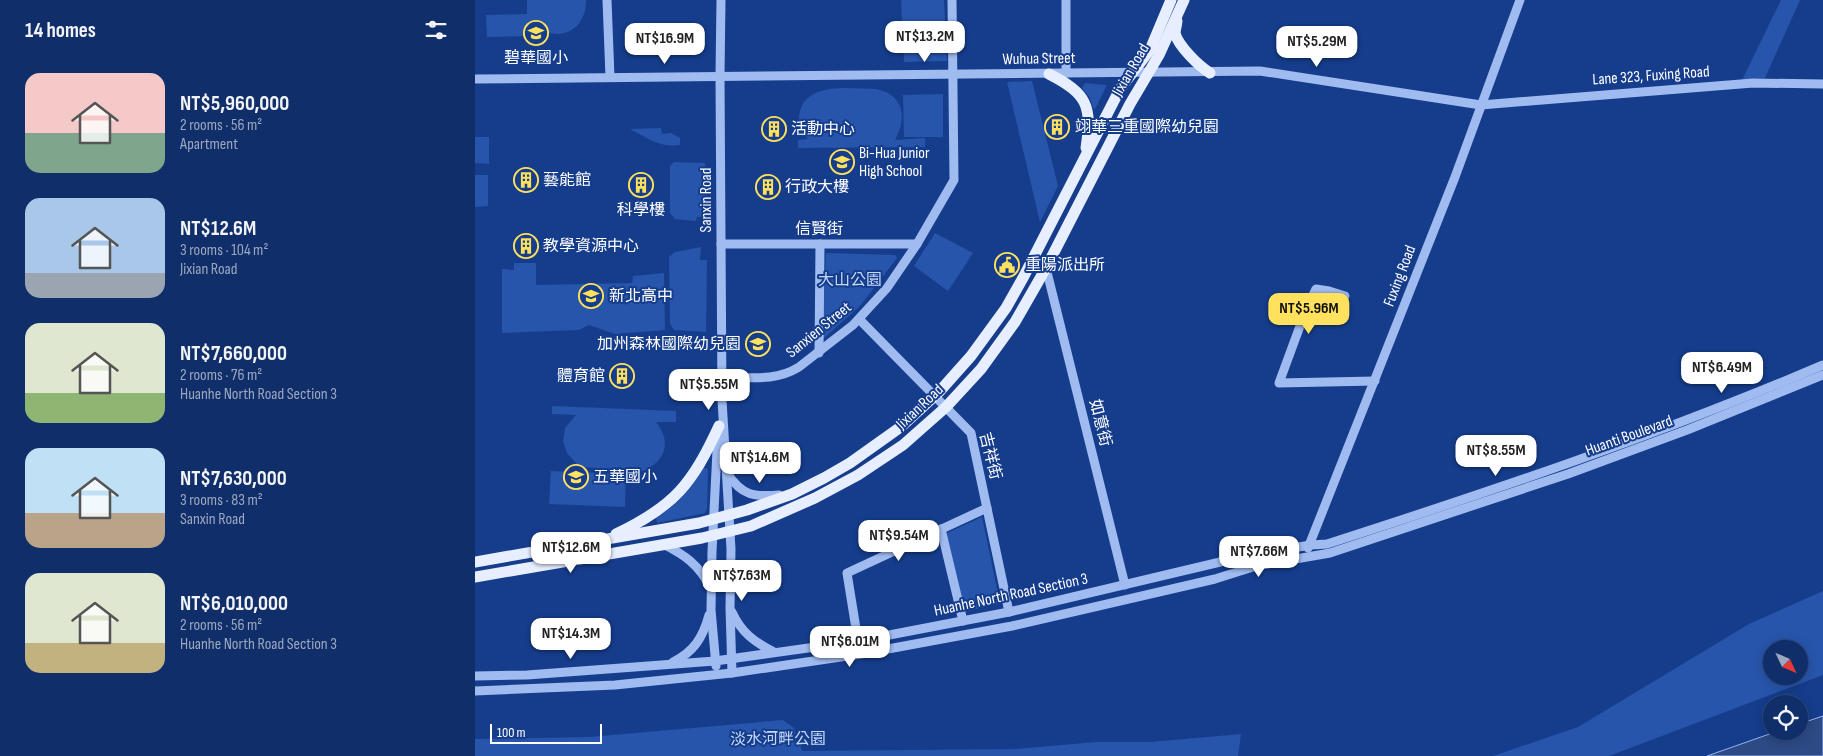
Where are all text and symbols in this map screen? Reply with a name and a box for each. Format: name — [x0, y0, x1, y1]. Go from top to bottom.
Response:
icon: filters — [422, 16, 450, 44]
text: 14 homes — [25, 18, 96, 43]
school or university icon: 碧華國小 — [523, 20, 549, 46]
pin: NT$13.2M — [873, 20, 977, 63]
pin: NT$16.9M — [613, 22, 717, 65]
pin: NT$5.29M — [1265, 26, 1369, 68]
text: NT$13.2M — [896, 27, 954, 46]
text: NT$16.9M — [636, 29, 694, 48]
text: NT$5.29M — [1287, 32, 1347, 51]
street label: Jixian Road — [1108, 40, 1154, 100]
place label: 碧華國小 — [504, 49, 568, 68]
street label: Wuhua Street — [1002, 49, 1076, 69]
street label: Lane 323, Fuxing Road — [1592, 62, 1710, 90]
text: NT$5,960,000 — [180, 91, 289, 116]
icon: home — [65, 93, 125, 153]
building icon: 翊華三重國際幼兒園 — [1044, 114, 1070, 140]
text: 2 rooms · 56 m² — [180, 116, 262, 135]
building icon: 活動中心 — [761, 116, 787, 142]
place label: 翊華三重國際幼兒園 — [1075, 118, 1219, 137]
place label: 活動中心 — [791, 120, 855, 139]
text: Apartment — [180, 135, 238, 154]
place label: Bi-Hua Junior High School — [859, 144, 930, 181]
school or university icon: Bi-Hua Junior High School — [829, 149, 855, 175]
building icon: 藝能館 — [513, 167, 539, 193]
street label: Sanxin Road — [697, 168, 716, 232]
place label: 藝能館 — [543, 171, 591, 190]
building icon: 科學樓 — [628, 172, 654, 198]
building icon: 行政大樓 — [755, 174, 781, 200]
place label: 行政大樓 — [785, 178, 849, 197]
place label: 科學樓 — [617, 201, 665, 220]
text: NT$12.6M — [180, 216, 256, 241]
icon: home — [65, 218, 125, 278]
street label: 信賢街 — [795, 220, 843, 239]
building icon: 教學資源中心 — [513, 233, 539, 259]
place label: 教學資源中心 — [543, 237, 639, 256]
text: 3 rooms · 104 m² — [180, 241, 268, 260]
street label: Fuxing Road — [1380, 243, 1420, 309]
public building icon: 重陽派出所 — [994, 252, 1020, 278]
place label: 重陽派出所 — [1025, 256, 1105, 275]
text: Jixian Road — [180, 260, 237, 279]
park label: 大山公園 — [818, 271, 882, 290]
school or university icon: 新北高中 — [578, 283, 604, 309]
place label: 新北高中 — [609, 287, 673, 306]
pin: NT$5.96M — [1257, 292, 1361, 335]
street label: Sanxien Street — [783, 298, 856, 362]
text: NT$5.96M — [1279, 299, 1339, 318]
school or university icon: 加州森林國際幼兒園 — [745, 331, 771, 357]
place label: 加州森林國際幼兒園 — [597, 335, 741, 354]
text: NT$7,660,000 — [180, 341, 287, 366]
icon: home — [65, 343, 125, 403]
pin: NT$6.49M — [1670, 352, 1774, 394]
text: NT$6.49M — [1692, 358, 1752, 377]
building icon: 體育館 — [609, 363, 635, 389]
text: 2 rooms · 76 m² — [180, 366, 262, 385]
place label: 體育館 — [557, 367, 605, 386]
pin: NT$5.55M — [657, 368, 761, 411]
text: NT$5.55M — [680, 375, 738, 394]
street label: Jixian Road — [892, 380, 947, 434]
text: Huanhe North Road Section 3 — [180, 385, 337, 404]
street label: 如意街 — [1085, 397, 1115, 449]
street label: Huanti Boulevard — [1583, 411, 1675, 461]
street label: 吉祥街 — [975, 430, 1005, 482]
pin: NT$8.55M — [1444, 434, 1548, 477]
text: NT$8.55M — [1467, 441, 1526, 460]
pin: NT$14.6M — [708, 442, 812, 484]
text: NT$14.6M — [731, 448, 789, 467]
school or university icon: 五華國小 — [563, 464, 589, 490]
text: NT$7,630,000 — [180, 466, 287, 491]
icon: home — [65, 468, 125, 528]
place label: 五華國小 — [593, 468, 657, 487]
text: 3 rooms · 83 m² — [180, 491, 263, 510]
text: Sanxin Road — [180, 510, 245, 529]
pin: NT$9.54M — [847, 520, 951, 562]
text: NT$9.54M — [869, 526, 929, 545]
pin: NT$12.6M — [519, 532, 623, 574]
pin: NT$7.66M — [1207, 536, 1311, 578]
text: NT$12.6M — [542, 538, 600, 557]
text: NT$7.66M — [1230, 542, 1288, 561]
pin: NT$7.63M — [690, 560, 794, 602]
text: NT$7.63M — [713, 566, 771, 585]
street label: Huanhe North Road Section 3 — [932, 569, 1090, 621]
text: NT$6,010,000 — [180, 591, 288, 616]
icon: home — [65, 593, 125, 653]
text: 2 rooms · 56 m² — [180, 616, 262, 635]
pin: NT$14.3M — [519, 618, 623, 660]
text: NT$14.3M — [542, 624, 600, 643]
pin: NT$6.01M — [798, 626, 902, 668]
text: NT$6.01M — [821, 632, 879, 651]
text: Huanhe North Road Section 3 — [180, 635, 337, 654]
north arrow — [1763, 640, 1807, 685]
map controls — [1763, 640, 1808, 740]
button: locate — [1763, 695, 1808, 740]
scale bar — [490, 721, 603, 744]
text: 100 m — [497, 724, 526, 741]
park label: 淡水河畔公園 — [730, 730, 826, 749]

